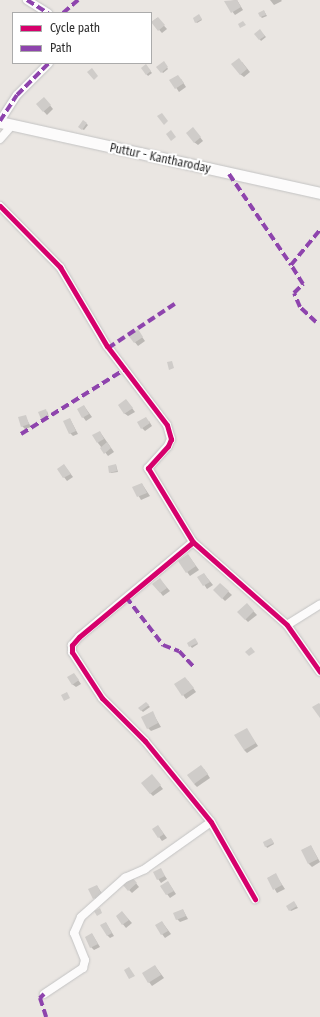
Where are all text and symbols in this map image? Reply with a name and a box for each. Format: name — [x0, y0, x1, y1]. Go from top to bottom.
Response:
legend — [12, 12, 152, 64]
text: Cycle path — [50, 21, 100, 35]
text: Path — [50, 41, 72, 55]
street label: Puttur - Kantharoday — [108, 141, 212, 177]

